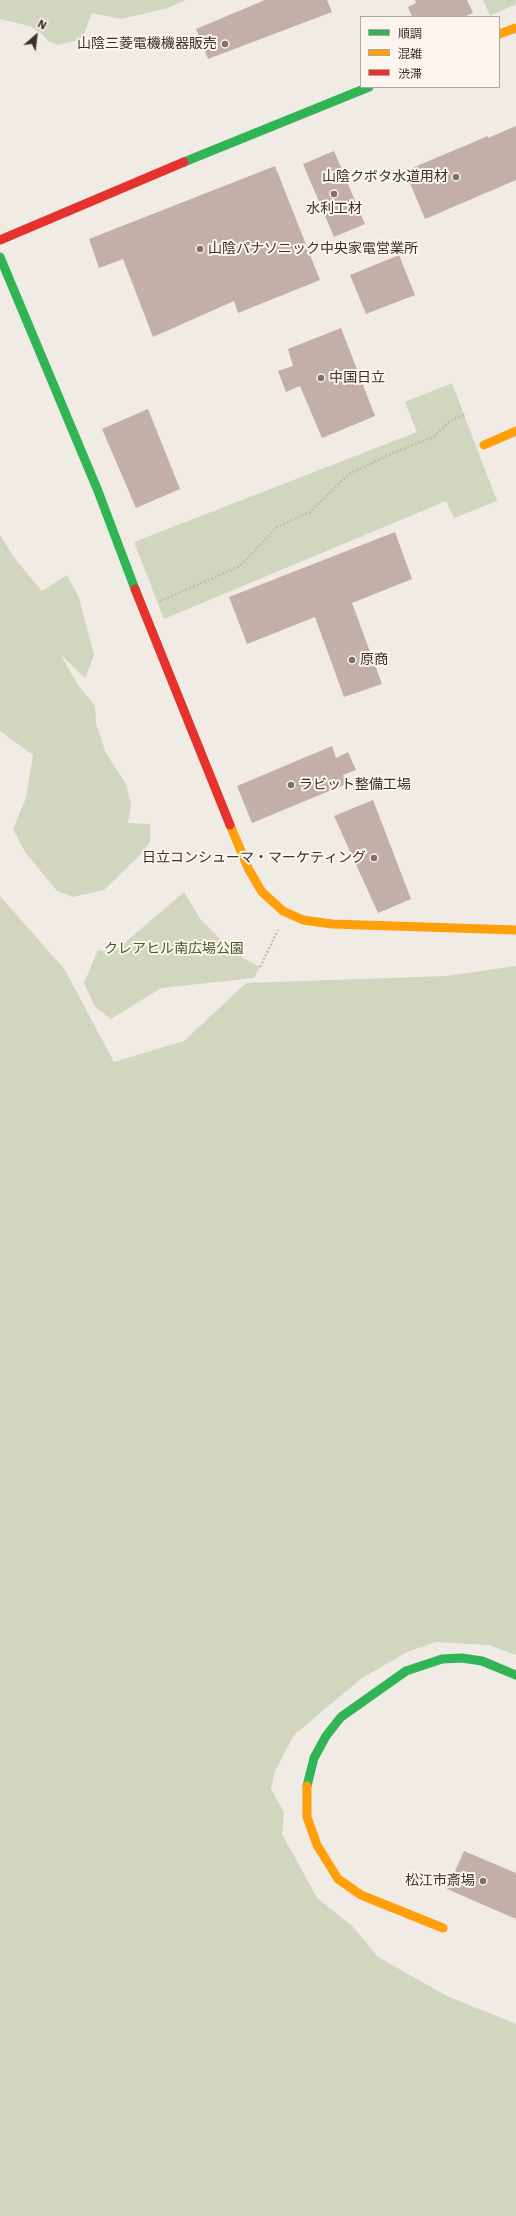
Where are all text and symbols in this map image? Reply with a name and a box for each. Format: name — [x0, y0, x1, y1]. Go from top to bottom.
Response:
north arrow — [16, 16, 56, 56]
legend — [360, 16, 500, 88]
text: N — [35, 17, 49, 33]
text: 順調 — [398, 27, 422, 41]
place label: 山陰三菱電機機器販売 — [77, 36, 217, 52]
marker: 山陰三菱電機機器販売 — [220, 39, 230, 49]
text: 混雑 — [398, 47, 422, 61]
text: 渋滞 — [398, 67, 422, 81]
place label: 山陰クボタ水道用材 — [322, 169, 448, 185]
marker: 山陰クボタ水道用材 — [451, 172, 461, 182]
marker: 水利工材 — [329, 189, 339, 199]
place label: 水利工材 — [306, 201, 362, 217]
place label: 山陰パナソニック中央家電営業所 — [208, 241, 418, 257]
marker: 山陰パナソニック中央家電営業所 — [195, 244, 205, 254]
place label: 中国日立 — [329, 370, 385, 386]
marker: 中国日立 — [316, 373, 326, 383]
place label: 原商 — [360, 652, 388, 668]
marker: 原商 — [347, 655, 357, 665]
place label: ラビット整備工場 — [299, 777, 411, 793]
marker: ラビット整備工場 — [286, 780, 296, 790]
place label: 日立コンシューマ・マーケティング — [142, 850, 366, 866]
marker: 日立コンシューマ・マーケティング — [369, 853, 379, 863]
park label: クレアヒル南広場公園 — [104, 941, 244, 957]
place label: 松江市斎場 — [405, 1873, 475, 1889]
marker: 松江市斎場 — [478, 1876, 488, 1886]

